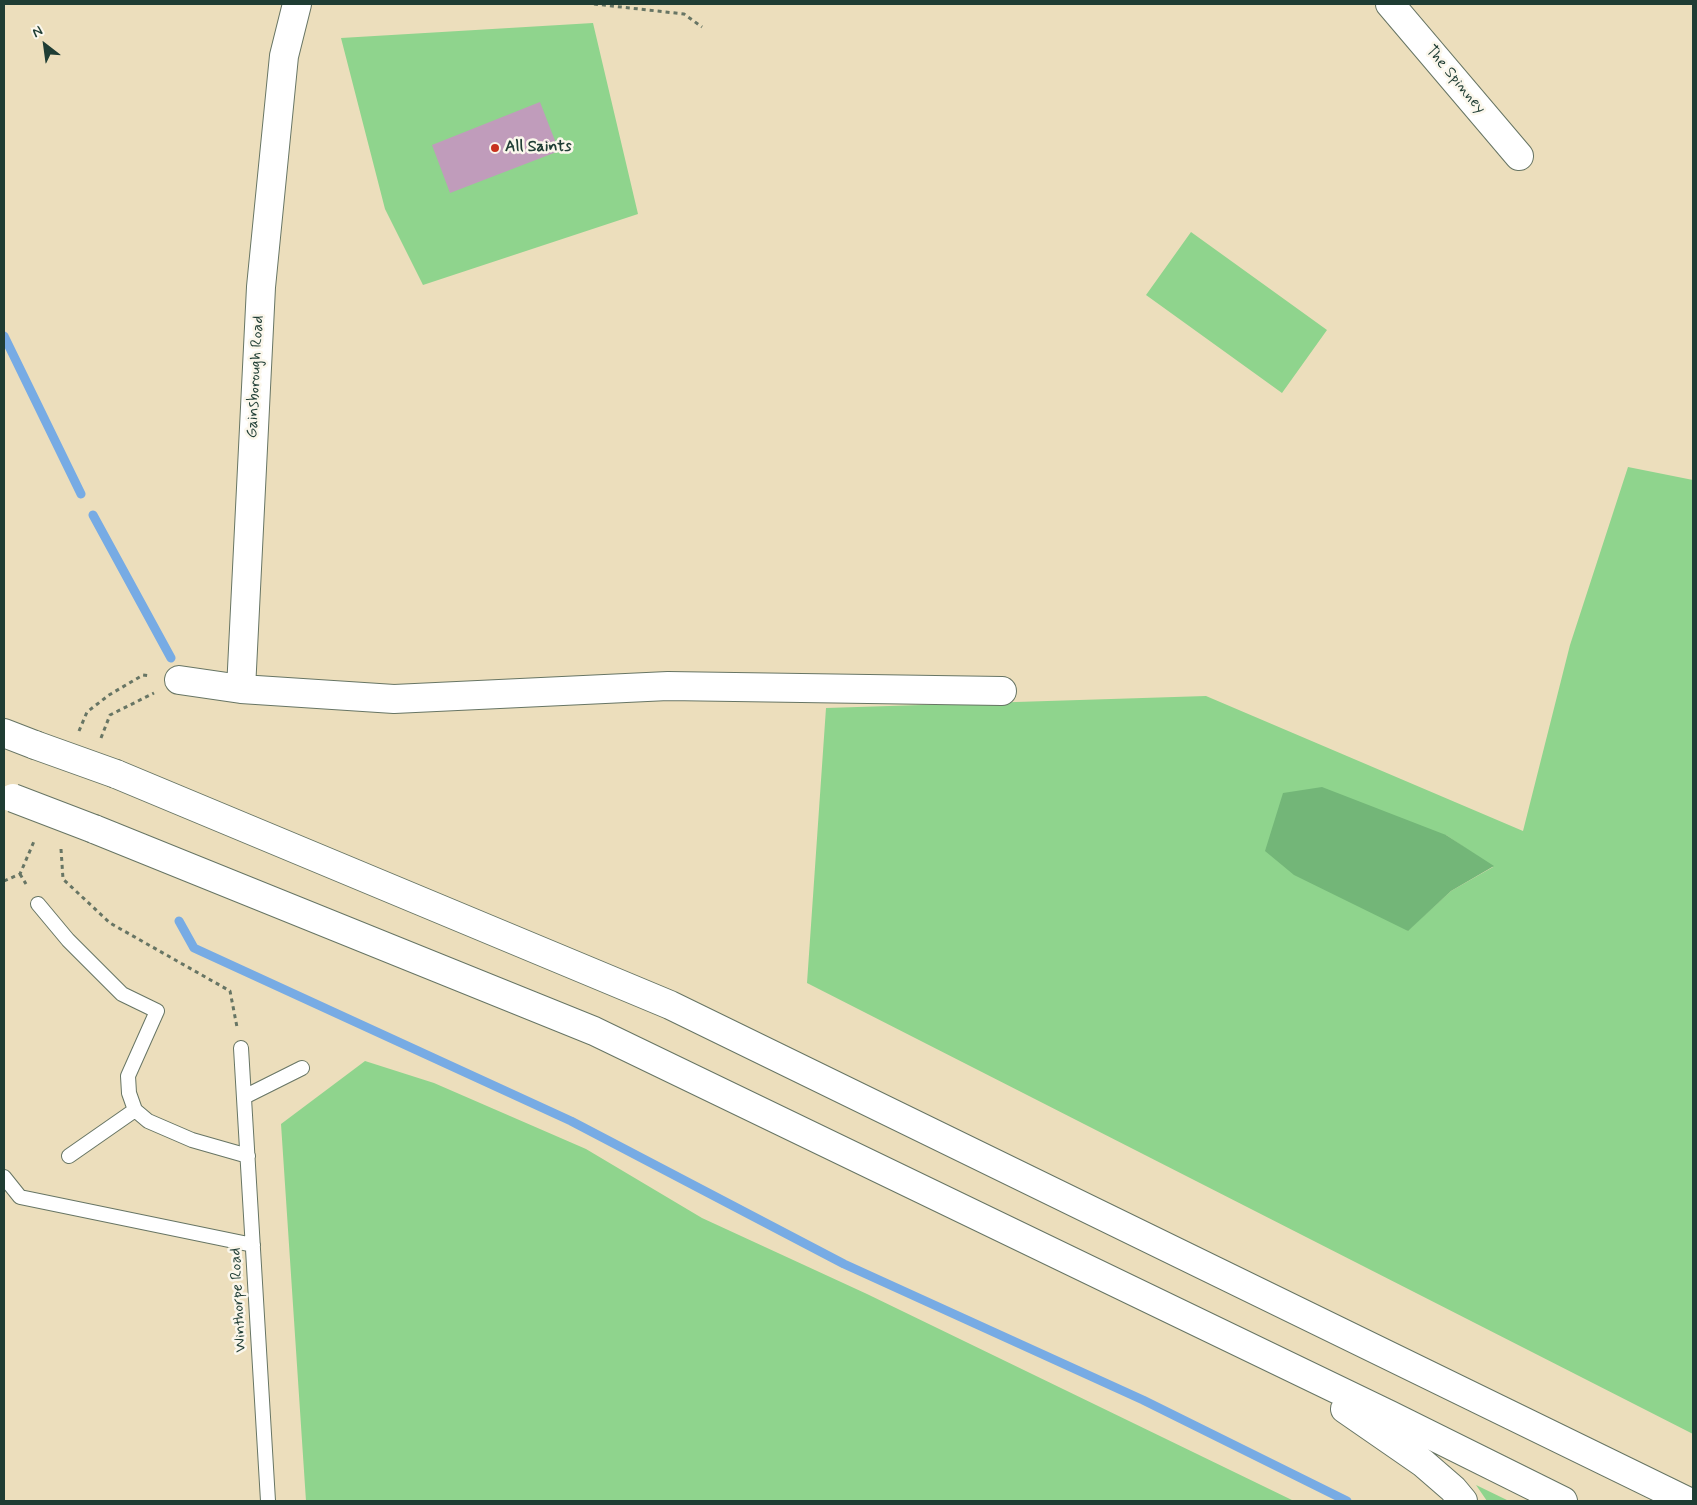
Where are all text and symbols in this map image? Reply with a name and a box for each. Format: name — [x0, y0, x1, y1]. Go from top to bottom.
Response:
north arrow — [20, 20, 70, 70]
text: N — [29, 22, 46, 42]
street label: The Spinney — [1421, 42, 1489, 118]
place label: All Saints — [505, 138, 572, 158]
marker: All Saints — [489, 142, 501, 154]
street label: Gainsborough Road — [243, 315, 269, 439]
street label: Winthorpe Road — [227, 1247, 251, 1353]

